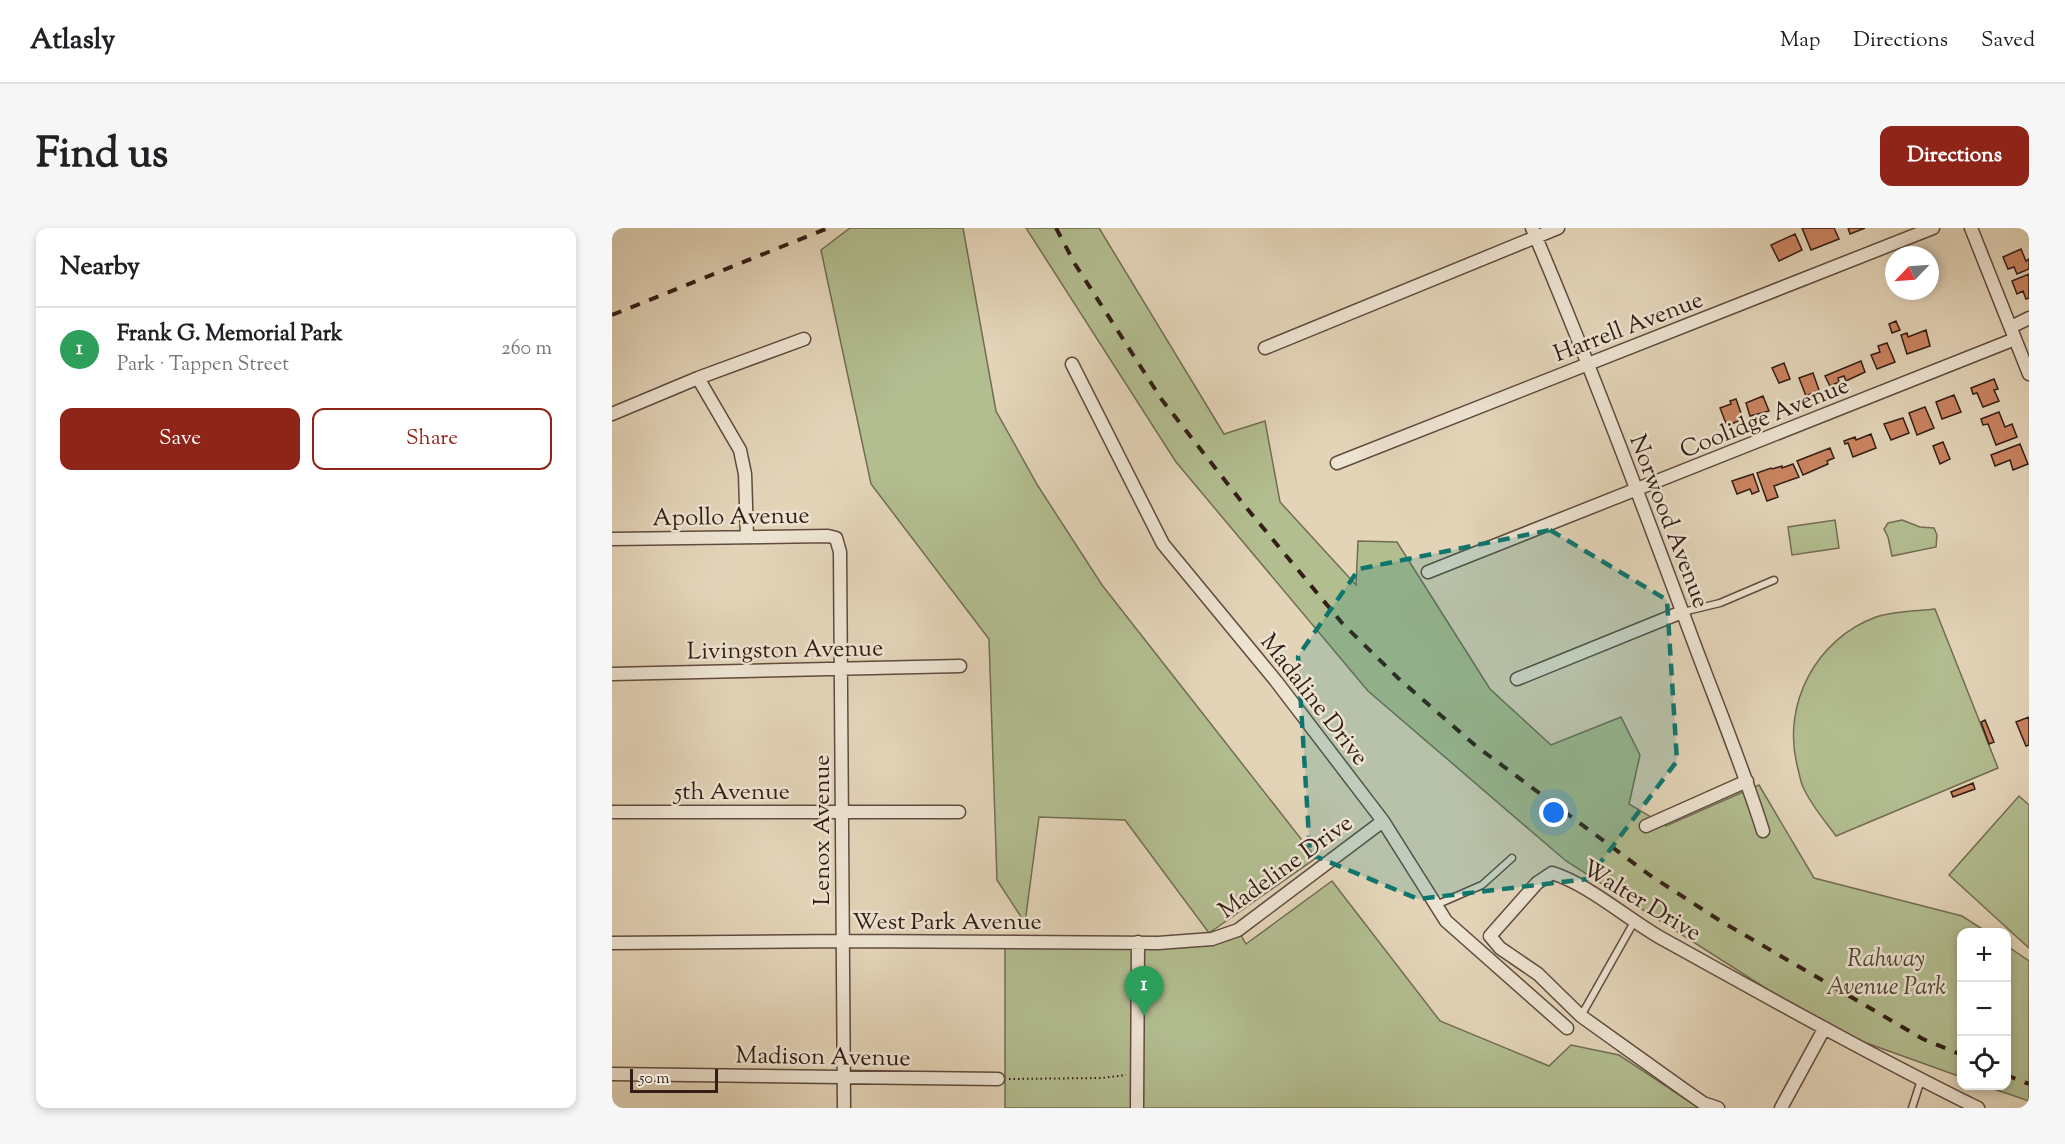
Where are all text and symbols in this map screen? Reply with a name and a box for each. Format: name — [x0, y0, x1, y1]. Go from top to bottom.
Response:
text: Atlasly — [30, 21, 115, 61]
text: Map — [1780, 26, 1820, 56]
text: Directions — [1853, 26, 1948, 56]
text: Saved — [1981, 26, 2035, 56]
text: Find us — [36, 126, 168, 186]
button: Directions — [1880, 126, 2029, 186]
north arrow — [1885, 246, 1939, 300]
text: Nearby — [60, 249, 140, 286]
street label: Harrell Avenue — [1549, 284, 1708, 372]
text: Frank G. Memorial Park — [117, 319, 343, 351]
text: 1 — [76, 335, 83, 364]
text: 260 m — [501, 335, 552, 364]
text: Park · Tappen Street — [117, 351, 289, 380]
street label: Coolidge Avenue — [1675, 369, 1854, 468]
button: Save — [60, 408, 300, 470]
button: Share — [312, 408, 552, 470]
street label: Norwood Avenue — [1619, 430, 1717, 613]
street label: Apollo Avenue — [652, 500, 810, 536]
street label: Madaline Drive — [1251, 627, 1376, 773]
street label: Livingston Avenue — [687, 632, 884, 670]
street label: Lenox Avenue — [806, 755, 840, 905]
street label: 5th Avenue — [672, 776, 790, 810]
your location — [1539, 798, 1568, 827]
street label: Madeline Drive — [1212, 807, 1360, 928]
street label: Walter Drive — [1575, 853, 1707, 951]
street label: West Park Avenue — [852, 906, 1042, 940]
map controls — [1957, 928, 2011, 1090]
button: + — [1957, 928, 2011, 982]
park label: Rahway Avenue Park — [1826, 943, 1946, 1005]
pin: 1 — [1124, 966, 1164, 1016]
button: − — [1957, 982, 2011, 1036]
button: locate — [1957, 1036, 2011, 1090]
street label: Madison Avenue — [735, 1039, 911, 1077]
scale bar — [630, 1066, 718, 1094]
text: 50 m — [639, 1068, 670, 1091]

